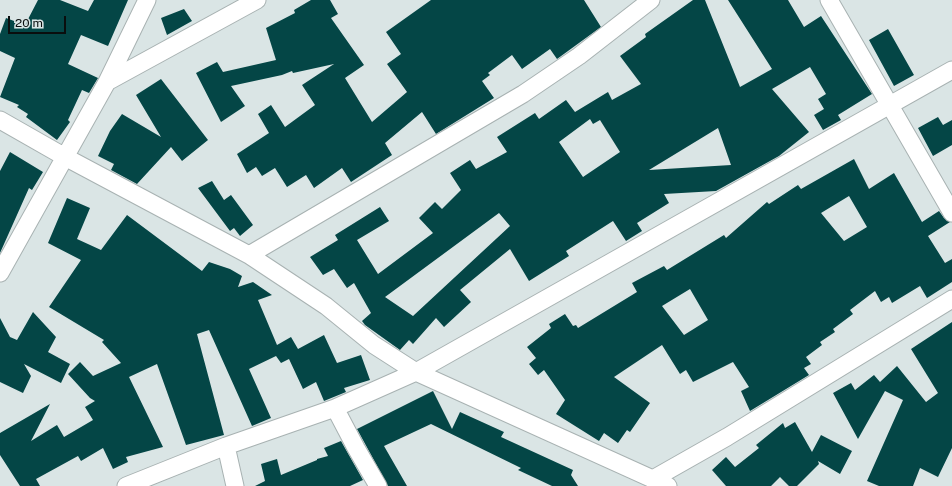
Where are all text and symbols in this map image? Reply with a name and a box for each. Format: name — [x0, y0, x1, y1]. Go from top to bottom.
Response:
scale bar — [10, 8, 68, 34]
text: 20 m — [15, 16, 43, 30]

